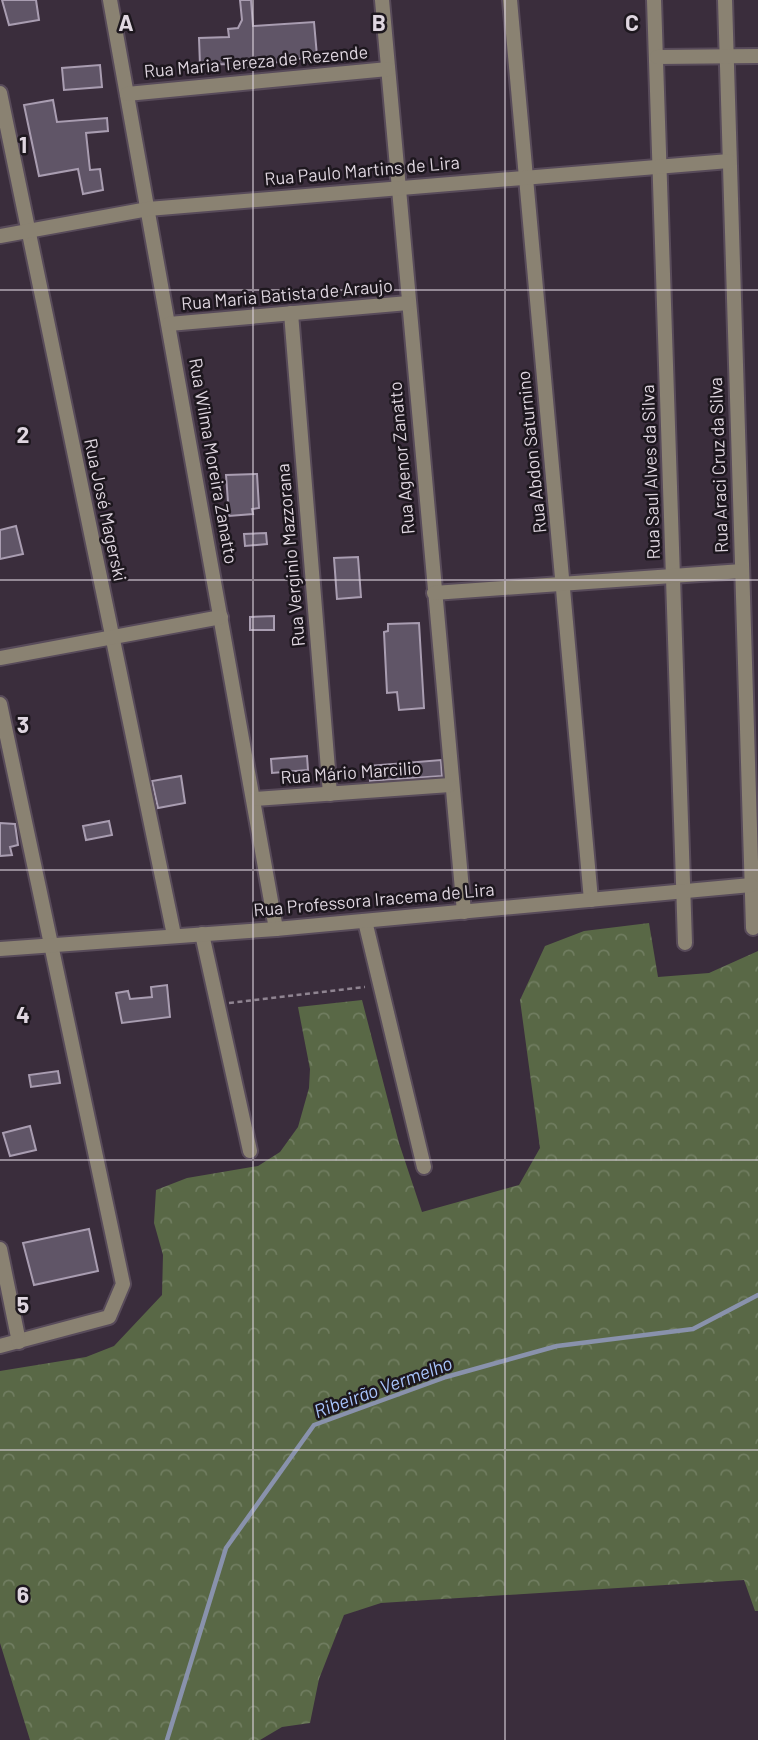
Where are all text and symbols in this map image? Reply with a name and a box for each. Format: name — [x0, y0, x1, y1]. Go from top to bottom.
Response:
text: A — [118, 8, 134, 36]
text: B — [372, 8, 386, 36]
text: C — [625, 8, 639, 36]
street label: Rua Maria Tereza de Rezende — [143, 40, 369, 82]
text: 1 — [19, 130, 27, 158]
street label: Rua Paulo Martins de Lira — [263, 151, 460, 190]
street label: Rua Maria Batista de Araujo — [180, 274, 394, 314]
street label: Rua Wilma Moreira Zanatto — [185, 356, 243, 566]
street label: Rua Abdon Saturnino — [512, 370, 550, 534]
street label: Rua Araci Cruz da Silva — [704, 377, 732, 553]
street label: Rua Agenor Zanatto — [383, 381, 419, 535]
street label: Rua Saul Alves da Silva — [636, 384, 664, 560]
text: 2 — [17, 420, 29, 448]
street label: Rua José Magerski — [80, 436, 132, 583]
street label: Rua Verginio Mazzorana — [271, 463, 309, 647]
text: 3 — [17, 710, 29, 738]
street label: Rua Mário Marcilio — [280, 756, 422, 788]
street label: Rua Professora Iracema de Lira — [252, 878, 495, 921]
text: 4 — [16, 1000, 30, 1028]
text: 5 — [17, 1290, 29, 1318]
water label: Ribeirão Vermelho — [310, 1351, 455, 1422]
text: 6 — [17, 1580, 29, 1608]

